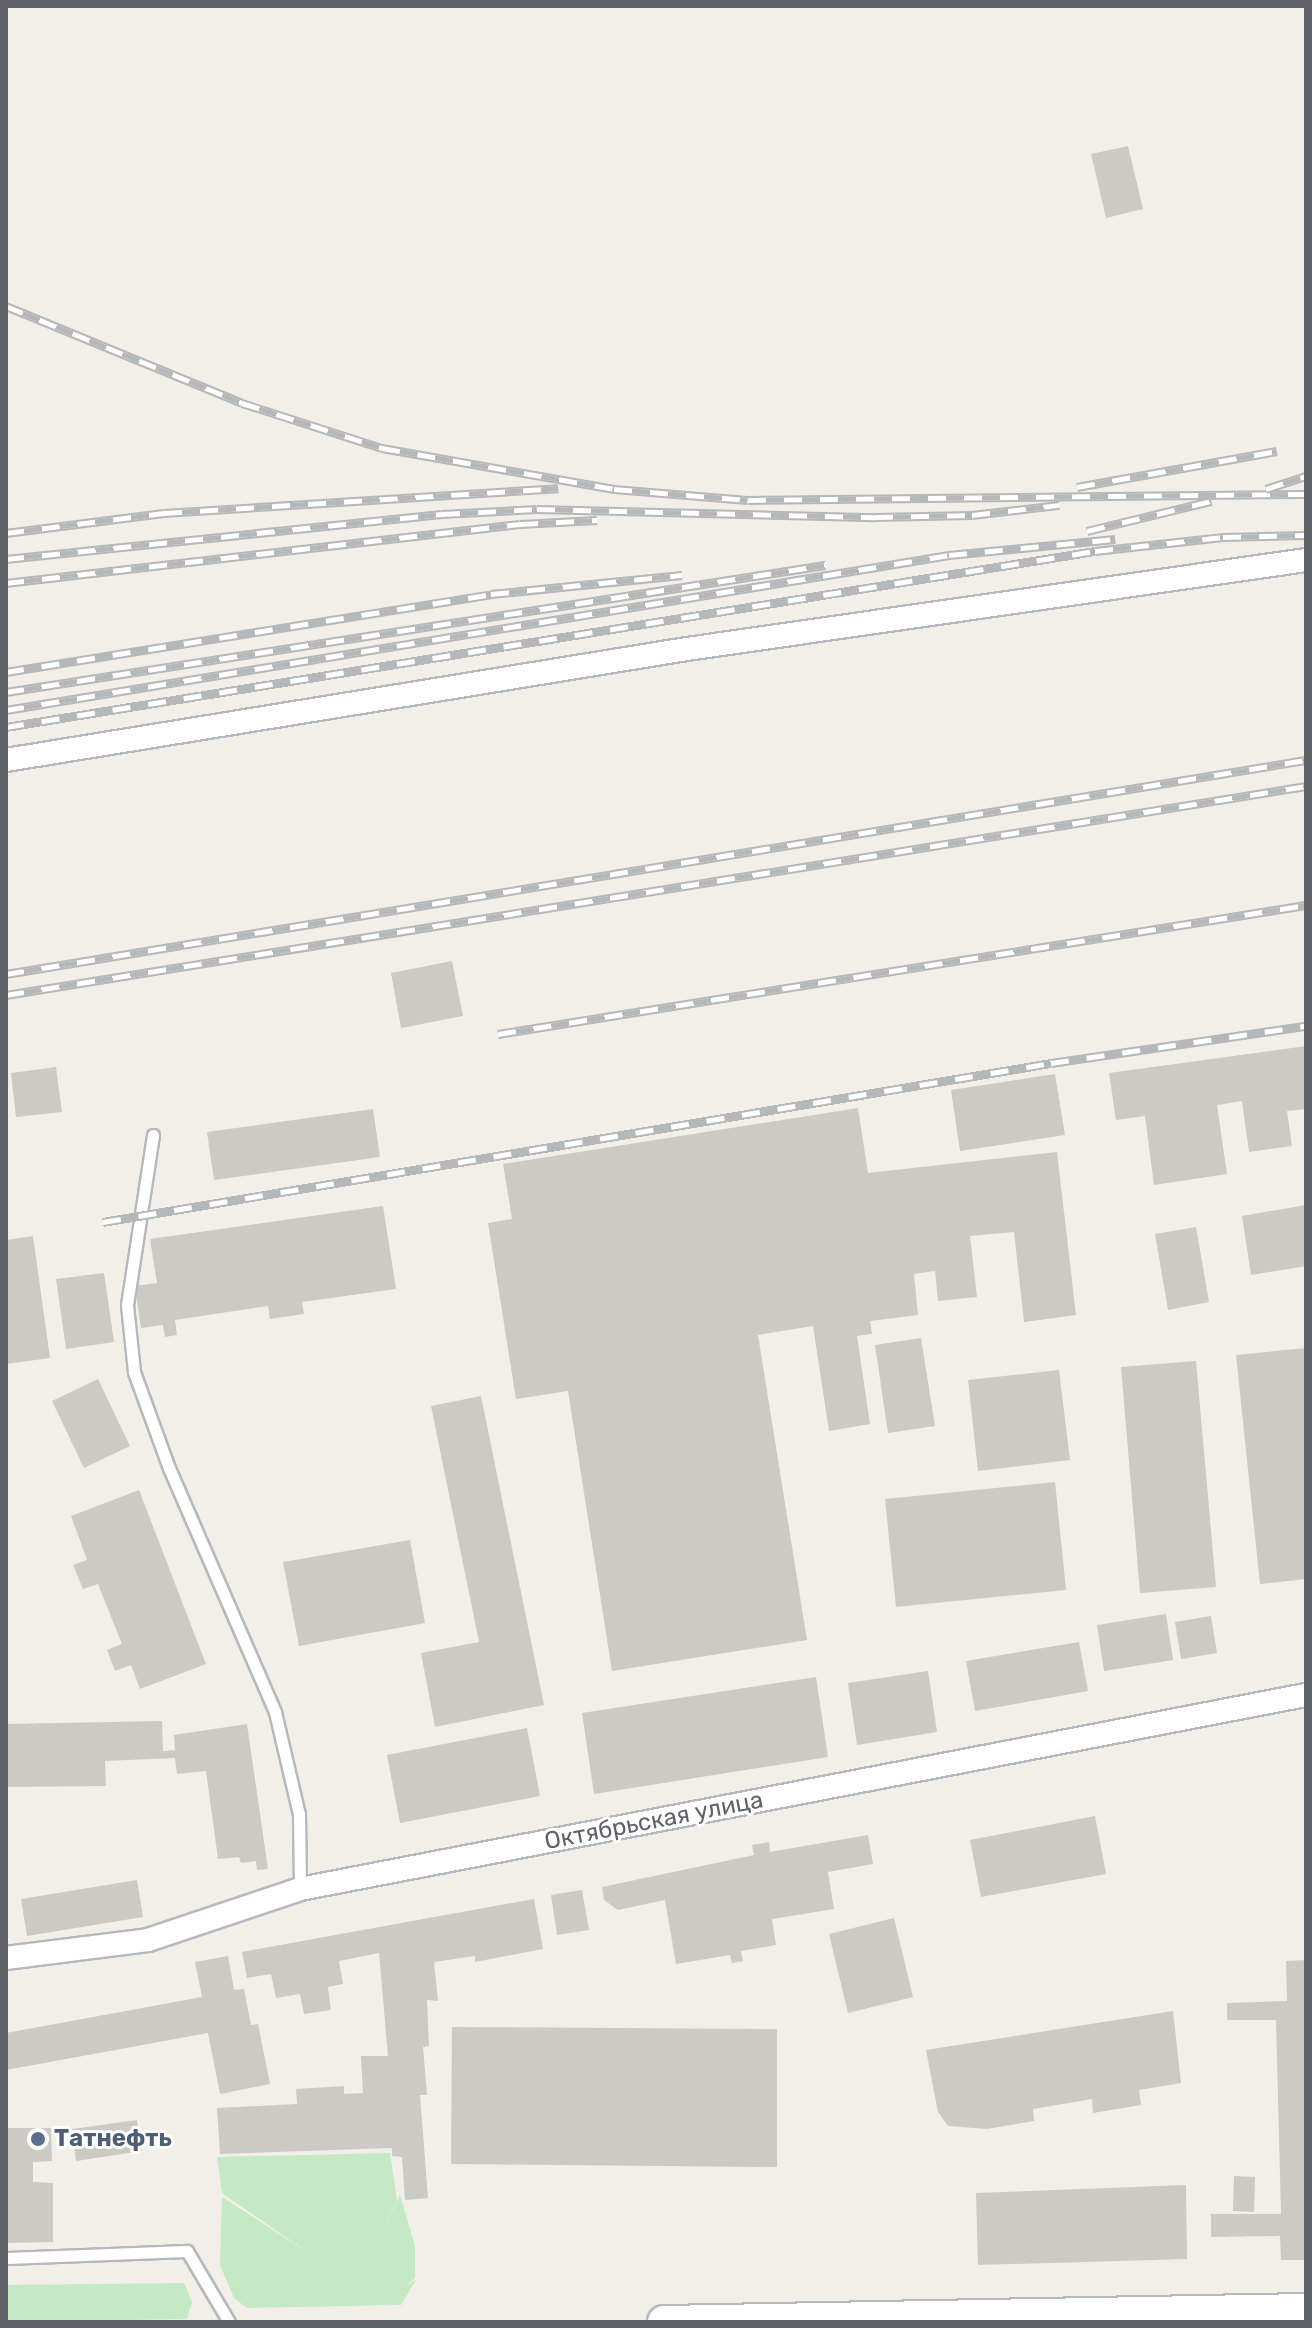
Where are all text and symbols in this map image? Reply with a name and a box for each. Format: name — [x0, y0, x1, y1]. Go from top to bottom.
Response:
street label: Октябрьская улица — [542, 1786, 766, 1856]
place label: Татнефть — [54, 2125, 172, 2153]
marker: Татнефть — [29, 2130, 47, 2148]

